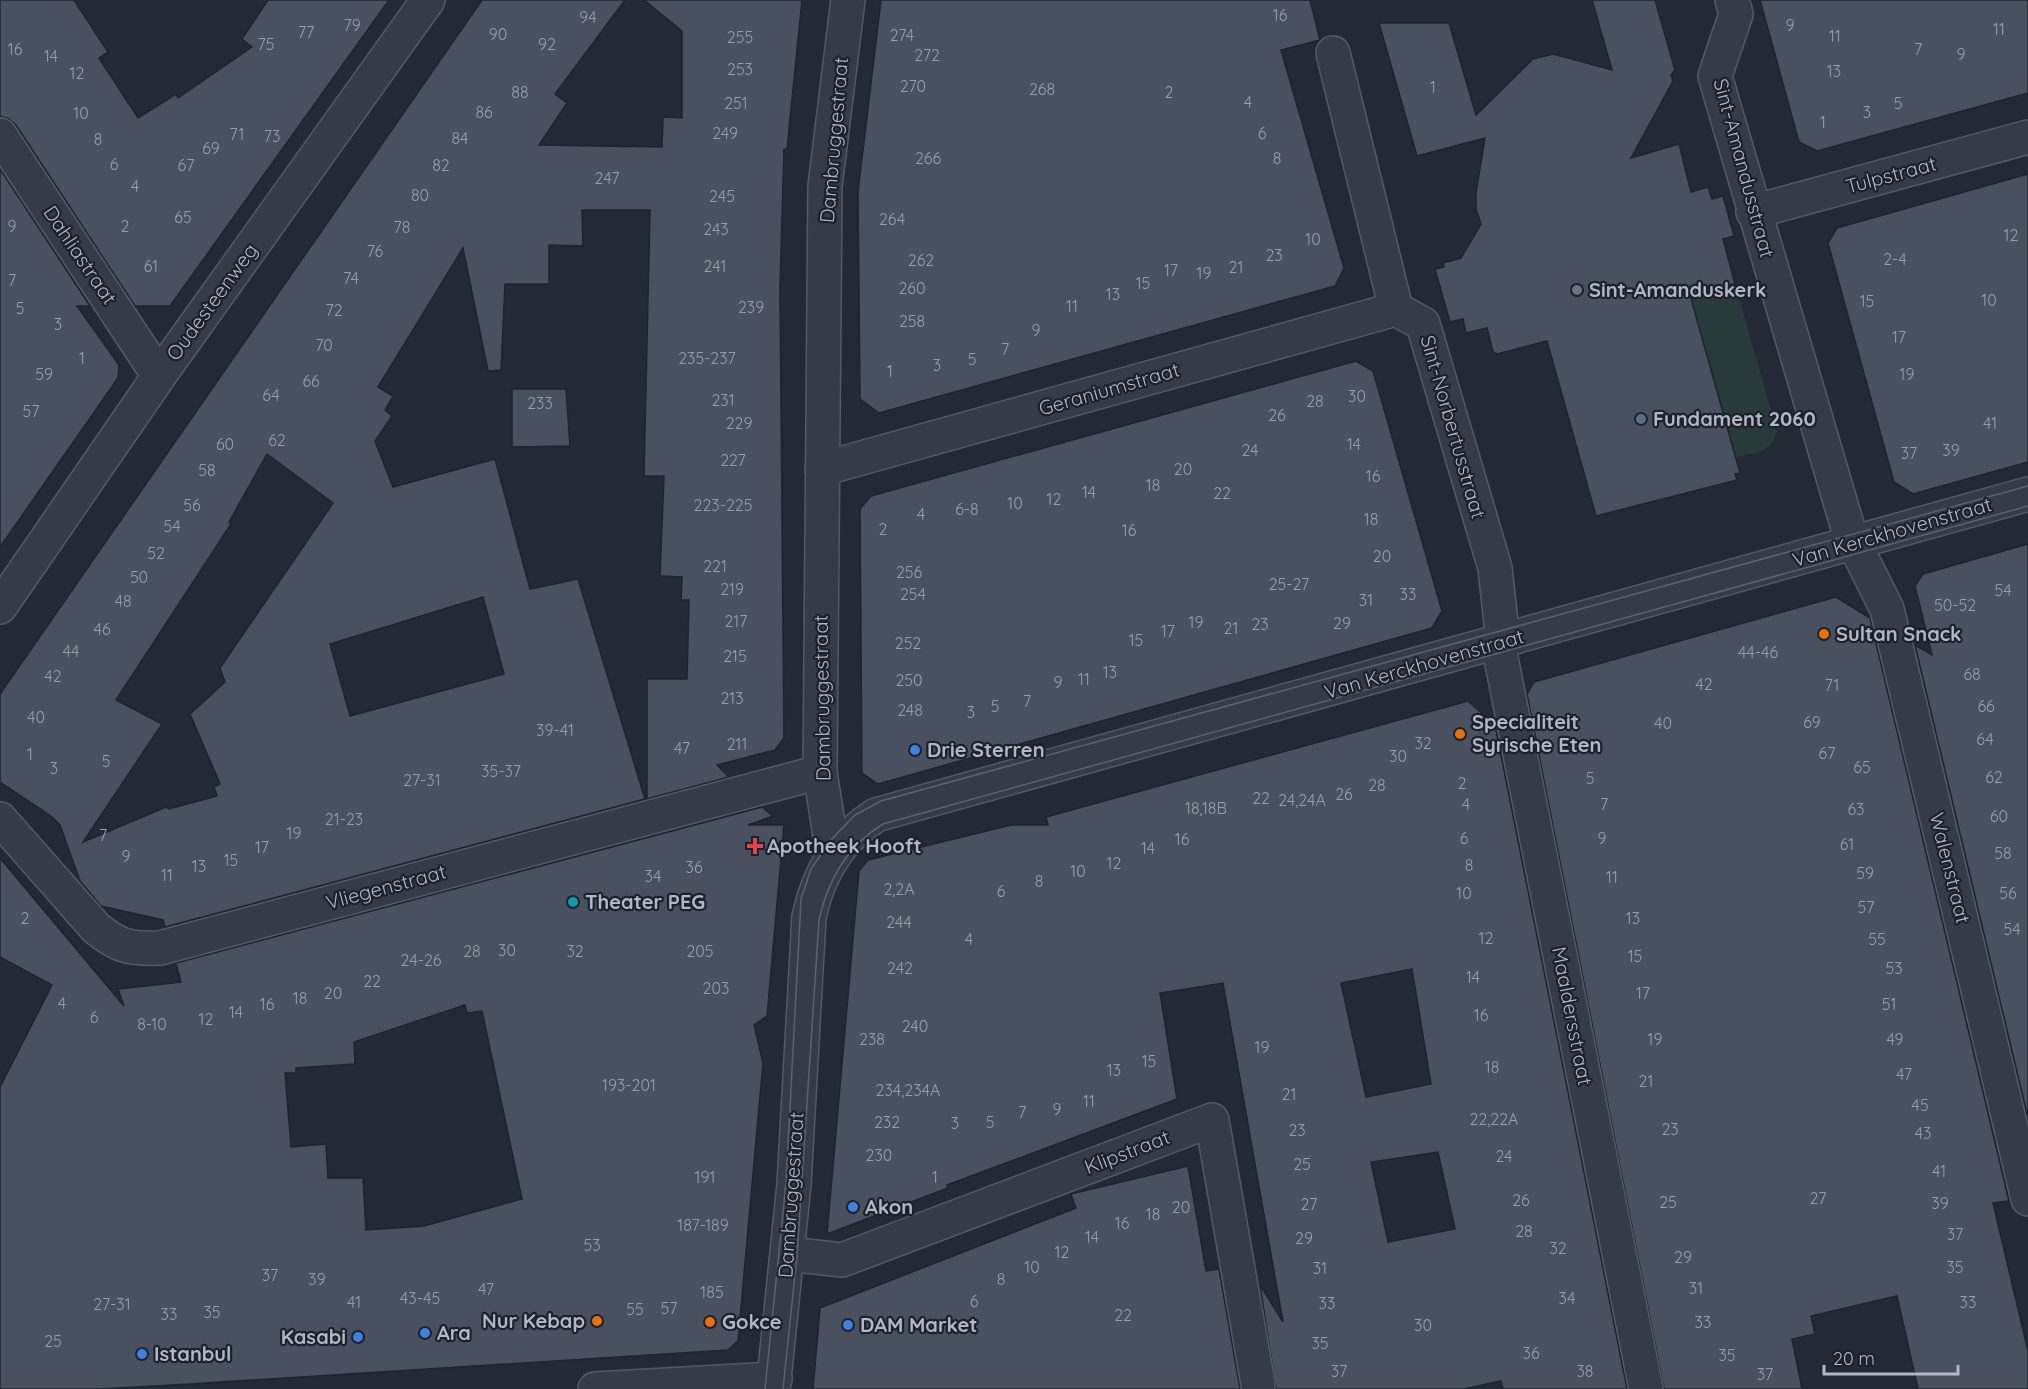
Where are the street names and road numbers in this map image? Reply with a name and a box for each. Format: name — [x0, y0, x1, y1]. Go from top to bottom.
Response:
street label: Dambruggestraat — [814, 56, 853, 224]
street label: Sint-Amandusstraat — [1709, 75, 1780, 260]
street label: Tulpstraat — [1843, 150, 1939, 199]
street label: Dahliastraat — [38, 201, 123, 309]
street label: Oudesteenweg — [161, 238, 263, 365]
street label: Sint-Norbertusstraat — [1415, 332, 1492, 522]
street label: Geraniumstraat — [1036, 356, 1182, 421]
street label: Van Kerckhovenstraat — [1789, 491, 1995, 572]
street label: Dambruggestraat — [808, 614, 835, 781]
street label: Van Kerckhovenstraat — [1321, 623, 1527, 704]
street label: Walenstraat — [1925, 810, 1976, 926]
street label: Vliegenstraat — [323, 858, 449, 915]
street label: Maaldersstraat — [1547, 944, 1598, 1088]
street label: Dambruggestraat — [772, 1111, 809, 1279]
street label: Klipstraat — [1081, 1124, 1173, 1179]

